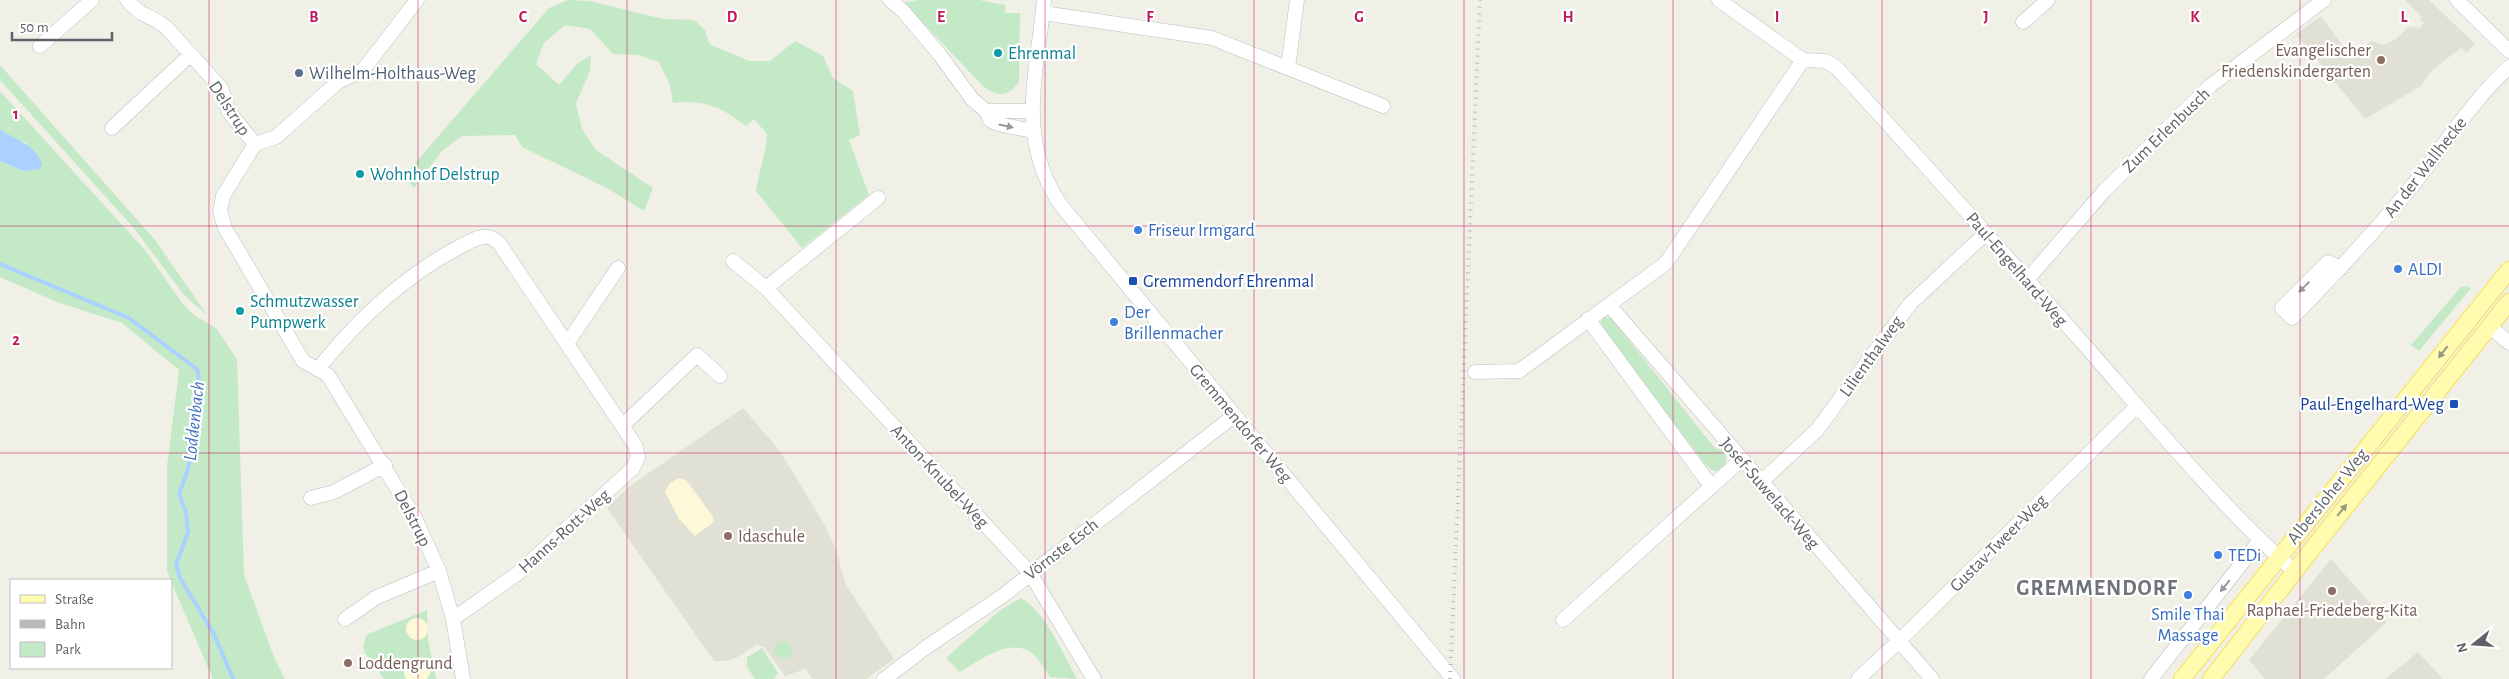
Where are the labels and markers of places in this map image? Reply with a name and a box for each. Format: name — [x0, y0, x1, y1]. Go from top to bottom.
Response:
place label: Evangelischer Friedenskindergarten — [2221, 42, 2371, 81]
place label: Ehrenmal — [1008, 45, 1076, 63]
marker: Ehrenmal — [992, 47, 1004, 59]
marker: Evangelischer Friedenskindergarten — [2375, 54, 2387, 66]
place label: Wilhelm-Holthaus-Weg — [309, 65, 476, 83]
marker: Wilhelm-Holthaus-Weg — [293, 67, 305, 79]
place label: Wohnhof Delstrup — [370, 166, 500, 184]
marker: Wohnhof Delstrup — [354, 168, 366, 180]
place label: Friseur Irmgard — [1148, 222, 1255, 240]
marker: Friseur Irmgard — [1132, 224, 1144, 236]
place label: ALDI — [2408, 261, 2442, 279]
marker: ALDI — [2392, 263, 2404, 275]
place label: Gremmendorf Ehrenmal — [1143, 273, 1314, 291]
marker: Gremmendorf Ehrenmal — [1127, 275, 1139, 287]
place label: Schmutzwasser Pumpwerk — [250, 293, 359, 332]
place label: Der Brillenmacher — [1124, 304, 1223, 343]
marker: Schmutzwasser Pumpwerk — [234, 305, 246, 317]
marker: Der Brillenmacher — [1108, 316, 1120, 328]
place label: Paul-Engelhard-Weg — [2300, 396, 2444, 414]
marker: Paul-Engelhard-Weg — [2448, 398, 2460, 410]
place label: Idaschule — [738, 528, 805, 546]
marker: Idaschule — [722, 530, 734, 542]
place label: TEDi — [2228, 547, 2261, 565]
marker: TEDi — [2212, 549, 2224, 561]
marker: Raphael-Friedeberg-Kita — [2326, 585, 2338, 597]
marker: Smile Thai Massage — [2182, 589, 2194, 601]
place label: Raphael-Friedeberg-Kita — [2246, 602, 2418, 620]
place label: Smile Thai Massage — [2151, 606, 2225, 645]
place label: Loddengrund — [358, 655, 453, 673]
marker: Loddengrund — [342, 657, 354, 669]

